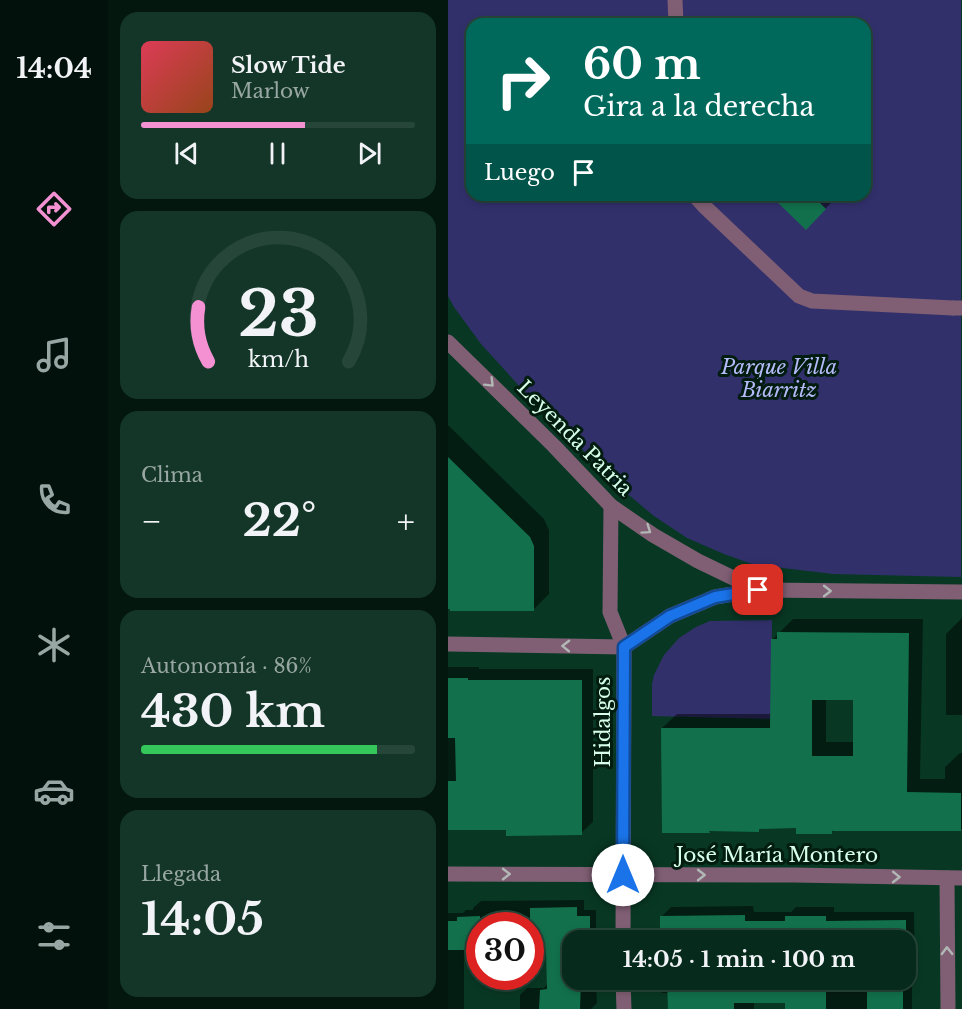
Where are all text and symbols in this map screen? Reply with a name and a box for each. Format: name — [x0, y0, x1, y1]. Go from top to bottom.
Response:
text: 60 m — [583, 38, 701, 90]
icon: right — [484, 42, 562, 120]
text: 14:04 — [16, 52, 92, 85]
text: Slow Tide — [231, 52, 346, 79]
text: Marlow — [231, 79, 310, 103]
text: Gira a la derecha — [583, 90, 814, 123]
icon: previous — [170, 137, 203, 170]
icon: pause — [261, 137, 294, 170]
icon: next — [353, 137, 386, 170]
icon: arrive — [567, 156, 600, 189]
text: Luego — [484, 159, 555, 186]
icon: directions — [33, 188, 75, 230]
text: 23 — [238, 275, 318, 353]
icon: music — [33, 334, 75, 376]
text: km/h — [248, 347, 309, 374]
park label: Parque Villa Biarritz — [720, 355, 837, 402]
one-way arrow — [482, 375, 493, 386]
street label: Leyenda Patria — [512, 375, 638, 501]
text: Clima — [141, 463, 203, 487]
icon: phone — [33, 479, 75, 521]
text: 22° — [243, 492, 316, 548]
text: − — [141, 501, 162, 542]
text: + — [397, 501, 415, 542]
one-way arrow — [640, 523, 651, 534]
pin — [732, 564, 783, 615]
icon: arrive — [741, 573, 774, 606]
one-way arrow — [822, 585, 831, 597]
icon: climate — [33, 624, 75, 666]
one-way arrow — [561, 640, 570, 652]
text: Autonomía · 86% — [141, 654, 312, 678]
street label: Hidalgos — [591, 677, 615, 767]
text: 430 km — [141, 683, 325, 739]
icon: car — [33, 770, 75, 812]
position arrow — [591, 843, 655, 907]
street label: José María Montero — [673, 843, 878, 867]
text: Llegada — [141, 862, 221, 886]
one-way arrow — [502, 868, 511, 880]
one-way arrow — [697, 869, 706, 881]
one-way arrow — [892, 871, 901, 883]
text: 14:05 — [141, 891, 264, 947]
speed limit sign: 30 — [466, 912, 544, 990]
icon: filters — [33, 915, 75, 957]
text: 14:05 · 1 min · 100 m — [623, 946, 855, 973]
one-way arrow — [941, 946, 953, 955]

